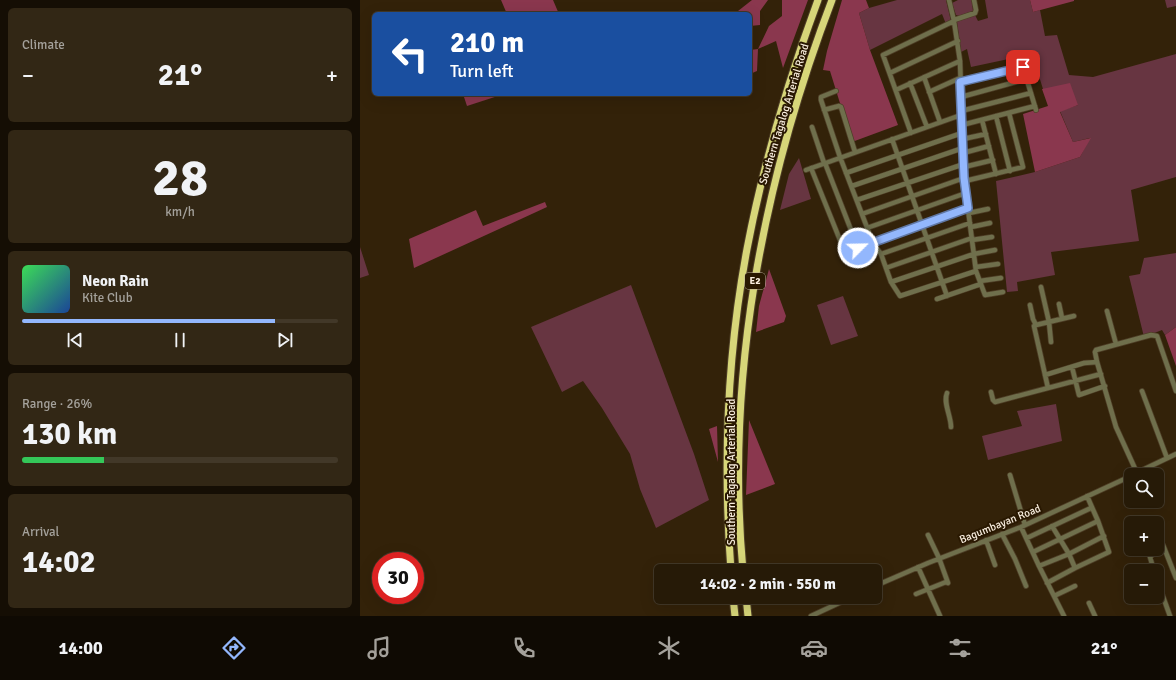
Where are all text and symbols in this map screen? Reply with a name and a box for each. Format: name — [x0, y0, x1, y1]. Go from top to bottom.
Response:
text: 210 m — [450, 26, 524, 60]
icon: left — [384, 28, 436, 80]
text: Climate — [22, 37, 65, 53]
street label: Southern Tagalog Arterial Road — [756, 42, 812, 186]
pin — [1006, 50, 1040, 84]
icon: arrive — [1012, 56, 1034, 78]
text: 21° — [158, 57, 202, 94]
text: Turn left — [450, 60, 513, 82]
text: − — [22, 62, 34, 89]
text: + — [326, 62, 338, 89]
text: 28 — [152, 146, 208, 210]
text: km/h — [165, 204, 195, 220]
position arrow — [837, 227, 879, 269]
text: Neon Rain — [82, 272, 149, 290]
road number: E2 — [745, 273, 765, 289]
text: Kite Club — [82, 290, 133, 306]
icon: previous — [64, 329, 86, 351]
icon: pause — [169, 329, 191, 351]
icon: next — [274, 329, 296, 351]
text: Range · 26% — [22, 396, 92, 412]
street label: Southern Tagalog Arterial Road — [725, 399, 738, 545]
text: 130 km — [22, 416, 117, 453]
map controls — [1124, 468, 1164, 604]
button: search — [1124, 468, 1164, 508]
street label: Bagumbayan Road — [957, 502, 1043, 546]
button: + — [1124, 516, 1164, 556]
text: Arrival — [22, 524, 59, 540]
text: 14:02 — [22, 544, 96, 581]
speed limit sign: 30 — [372, 552, 424, 604]
button: − — [1124, 564, 1164, 604]
text: 14:02 · 2 min · 550 m — [700, 575, 836, 593]
icon: directions — [220, 634, 248, 662]
icon: music — [365, 634, 393, 662]
icon: phone — [510, 634, 538, 662]
icon: climate — [655, 634, 683, 662]
icon: car — [800, 634, 828, 662]
icon: filters — [946, 634, 974, 662]
text: 14:00 — [59, 637, 103, 659]
text: 21° — [1091, 637, 1117, 659]

